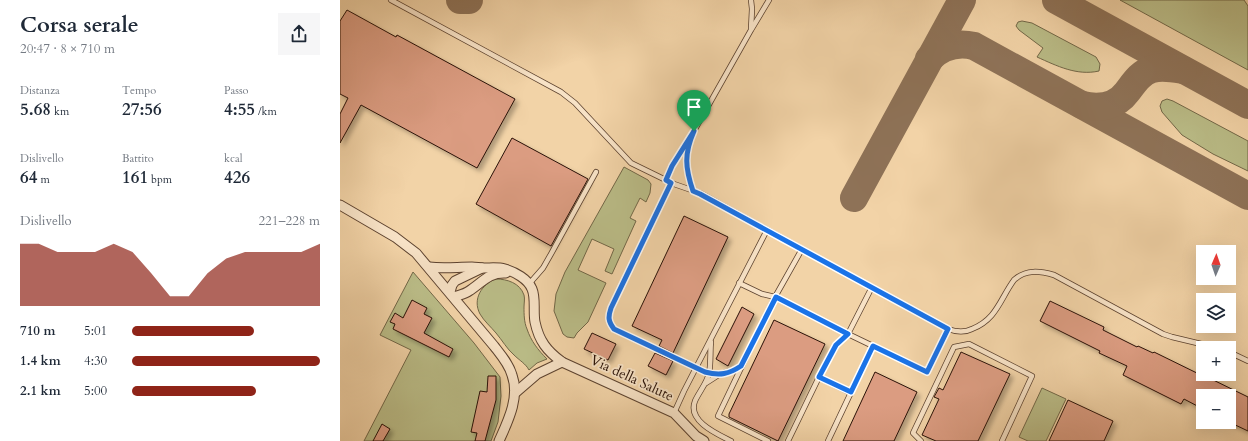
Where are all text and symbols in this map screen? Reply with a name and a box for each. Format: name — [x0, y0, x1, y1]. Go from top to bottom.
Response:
text: Corsa serale — [20, 10, 139, 40]
button: share — [278, 13, 320, 55]
text: 20:47 · 8 × 710 m — [20, 40, 115, 58]
text: Distanza — [20, 83, 60, 98]
text: Tempo — [122, 83, 156, 98]
text: Passo — [224, 83, 249, 98]
pin — [677, 90, 711, 131]
icon: arrive — [683, 96, 705, 118]
text: 5.68 — [20, 98, 51, 121]
text: 27:56 — [122, 98, 162, 121]
text: 4:55 — [224, 98, 255, 121]
text: km — [51, 104, 69, 119]
text: /km — [255, 104, 277, 119]
text: Dislivello — [20, 151, 64, 166]
text: Battito — [122, 151, 154, 166]
text: kcal — [224, 151, 242, 166]
text: 64 — [20, 166, 37, 189]
text: 161 — [122, 166, 148, 189]
text: 426 — [224, 166, 250, 189]
text: m — [37, 172, 50, 187]
text: bpm — [148, 172, 172, 187]
text: Dislivello — [20, 212, 72, 230]
text: 221–228 m — [258, 212, 320, 230]
north arrow — [1196, 245, 1236, 285]
map controls — [1196, 245, 1236, 429]
button: layers — [1196, 293, 1236, 333]
text: 710 m — [20, 322, 55, 340]
text: 5:01 — [84, 322, 107, 340]
button: + — [1196, 341, 1236, 381]
street label: Via della Salute — [587, 350, 677, 406]
text: 1.4 km — [20, 352, 61, 370]
text: 4:30 — [84, 352, 107, 370]
text: 2.1 km — [20, 382, 61, 400]
text: 5:00 — [84, 382, 107, 400]
button: − — [1196, 389, 1236, 429]

